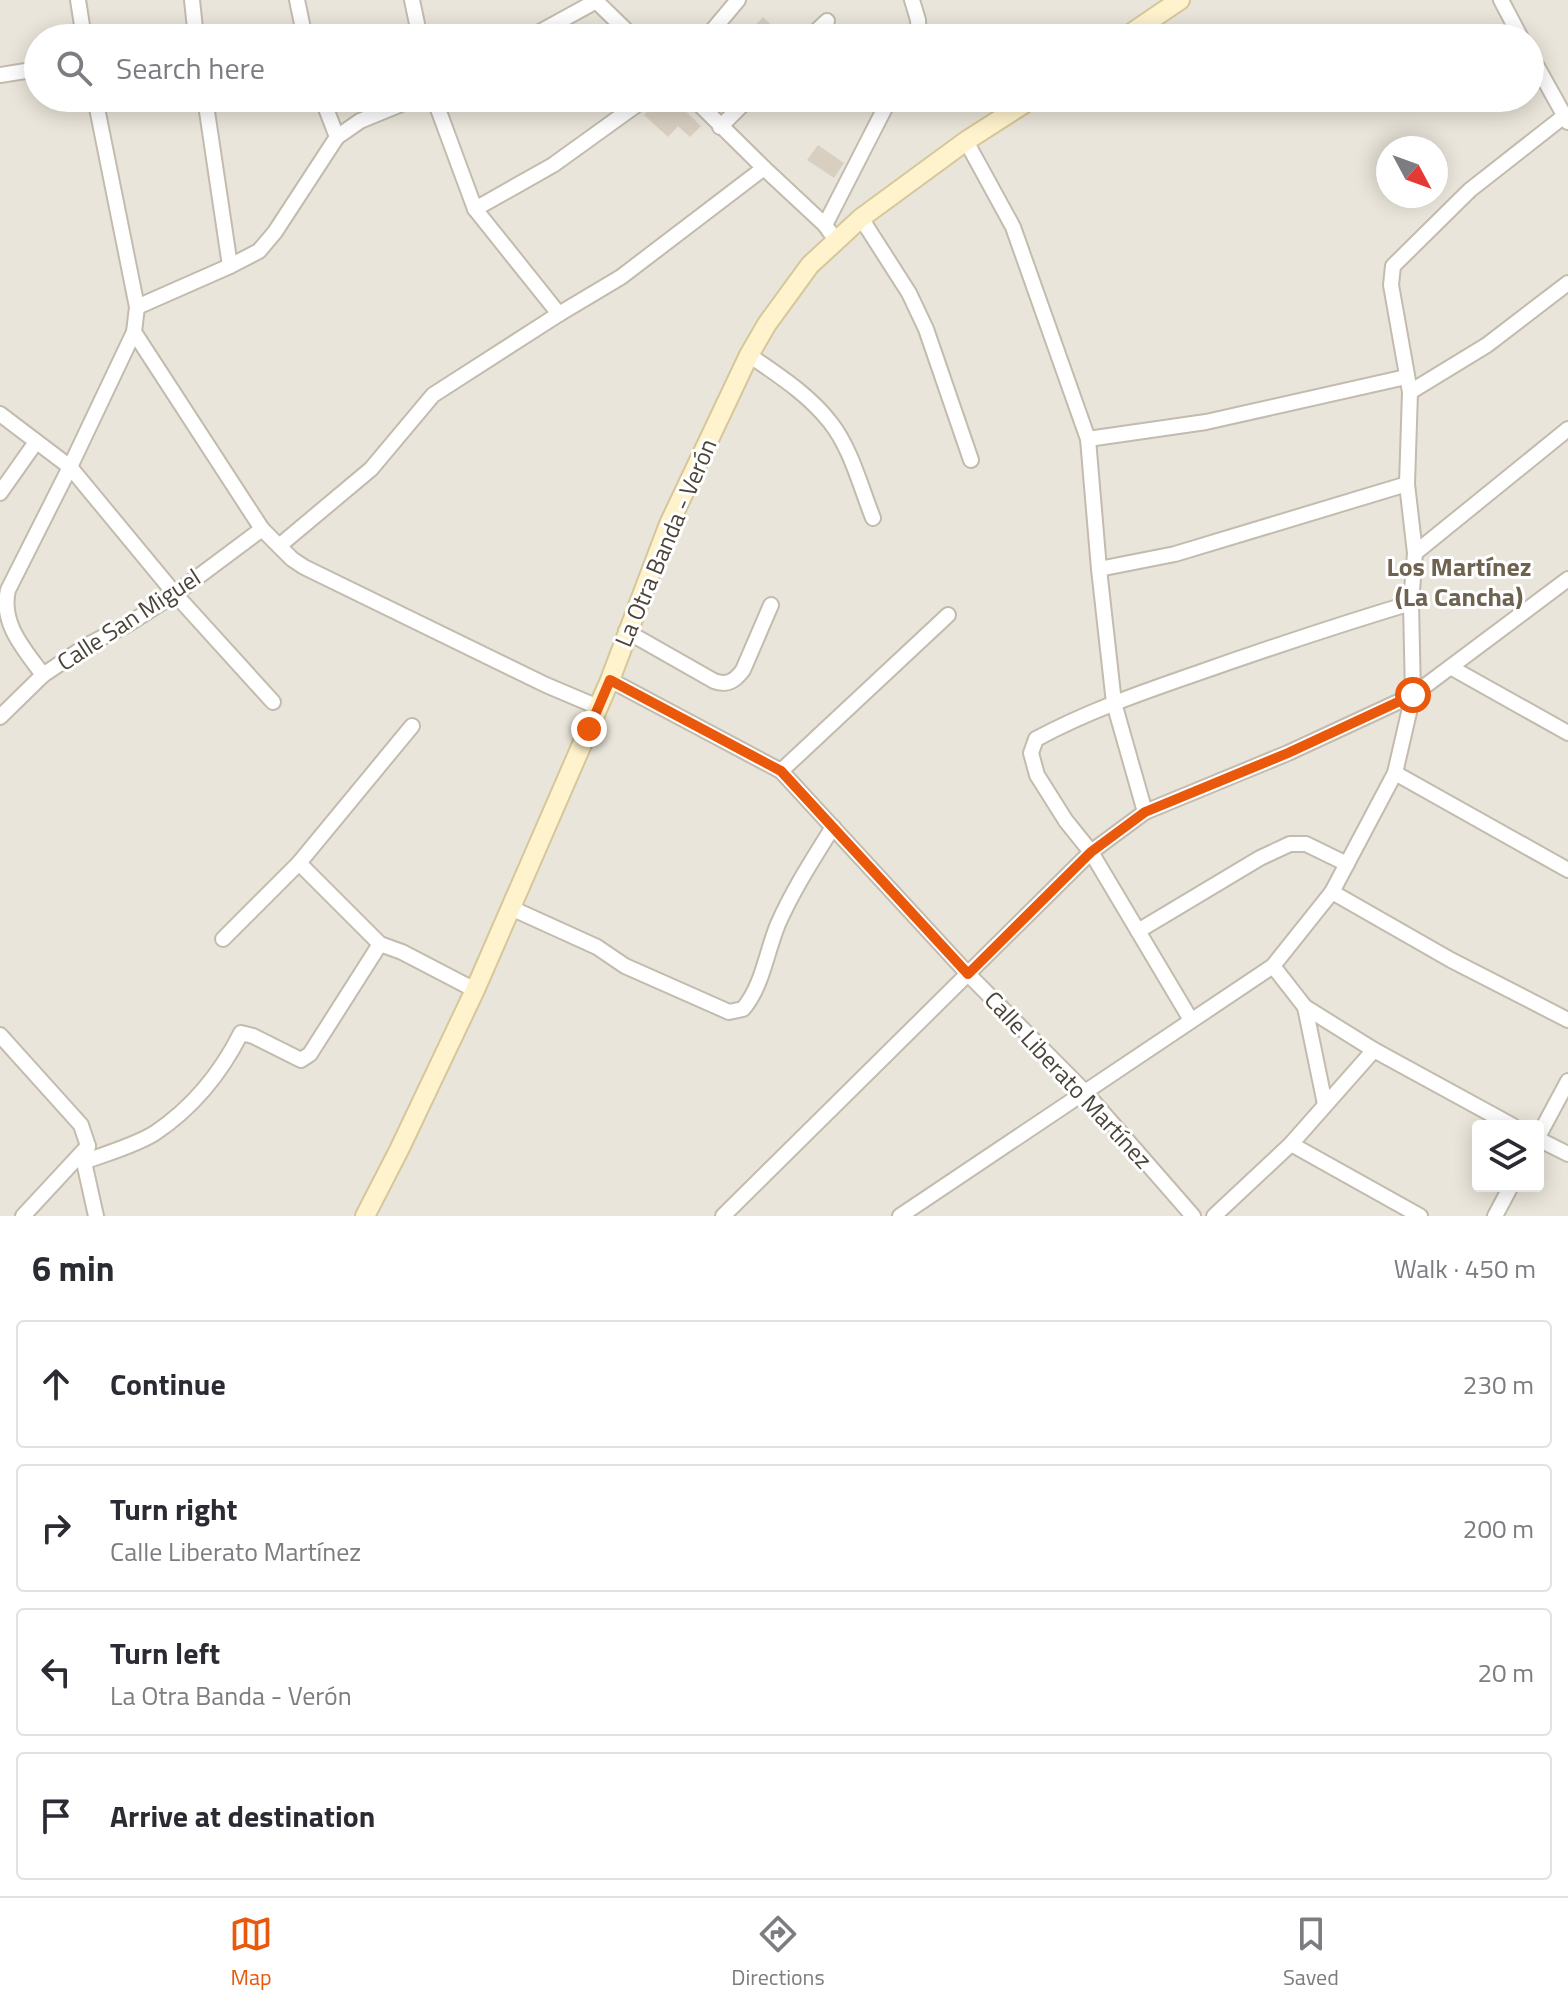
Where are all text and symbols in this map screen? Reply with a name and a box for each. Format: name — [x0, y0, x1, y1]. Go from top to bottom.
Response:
search box — [24, 24, 1544, 112]
text: Search here — [116, 45, 265, 91]
icon: search — [52, 46, 96, 90]
north arrow — [1376, 136, 1448, 208]
street label: La Otra Banda - Verón — [605, 433, 725, 652]
district label: Los Martínez (La Cancha) — [1387, 547, 1531, 616]
street label: Calle San Miguel — [49, 559, 207, 679]
route start — [1395, 677, 1431, 713]
route end — [571, 711, 607, 747]
street label: Calle Liberato Martínez — [976, 982, 1161, 1176]
map controls — [1472, 1120, 1544, 1192]
button: layers — [1472, 1120, 1544, 1192]
text: 6 min — [32, 1242, 115, 1294]
text: Walk · 450 m — [1394, 1249, 1536, 1288]
text: Continue — [110, 1361, 226, 1407]
icon: ahead — [34, 1362, 78, 1406]
text: 230 m — [1463, 1365, 1534, 1404]
text: Turn right — [110, 1486, 238, 1532]
icon: right — [34, 1506, 78, 1550]
text: 200 m — [1463, 1509, 1534, 1548]
text: Calle Liberato Martínez — [110, 1532, 361, 1571]
text: Turn left — [110, 1630, 220, 1676]
icon: left — [34, 1650, 78, 1694]
text: 20 m — [1477, 1653, 1534, 1692]
text: La Otra Banda - Verón — [110, 1676, 352, 1715]
text: Arrive at destination — [110, 1793, 375, 1839]
icon: arrive — [34, 1794, 78, 1838]
tab: Map — [229, 1912, 273, 1994]
tab: Directions — [731, 1912, 825, 1994]
tab: Saved — [1283, 1912, 1339, 1994]

